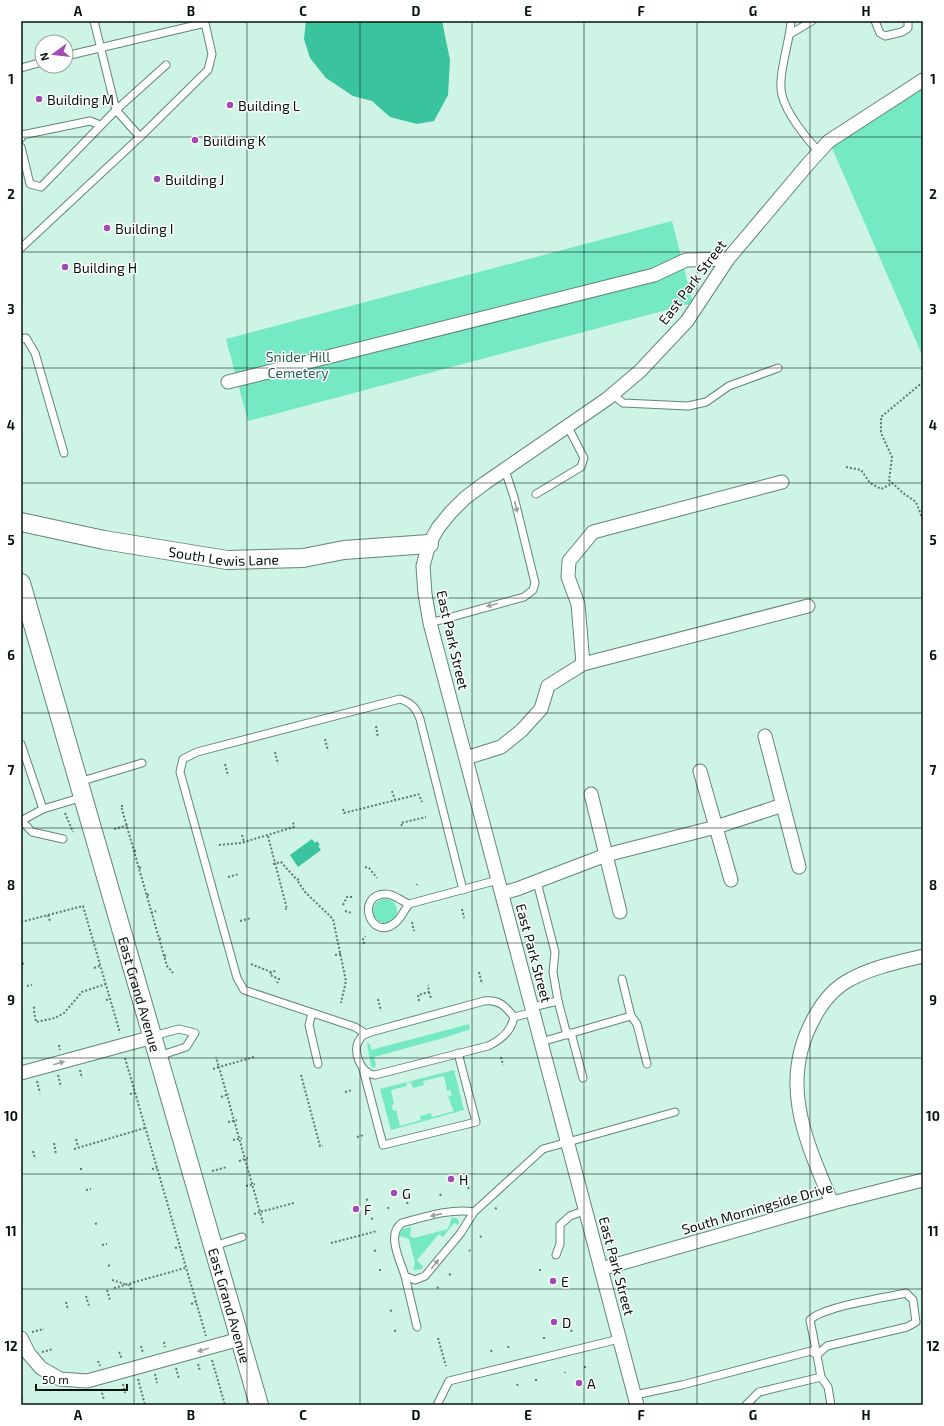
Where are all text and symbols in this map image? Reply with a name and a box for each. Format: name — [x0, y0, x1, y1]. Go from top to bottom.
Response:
text: A — [74, 3, 83, 19]
text: B — [187, 3, 195, 19]
text: C — [299, 3, 307, 19]
text: D — [412, 3, 421, 19]
text: E — [524, 3, 532, 19]
text: F — [637, 3, 645, 19]
text: G — [749, 3, 757, 19]
text: H — [862, 3, 871, 19]
north arrow — [34, 34, 74, 74]
text: N — [37, 51, 51, 62]
text: 1 — [8, 71, 14, 87]
text: 1 — [930, 71, 936, 87]
place label: Building M — [47, 91, 114, 108]
marker: Building M — [34, 94, 44, 104]
place label: Building L — [238, 97, 300, 114]
marker: Building L — [225, 100, 235, 110]
place label: Building K — [203, 132, 267, 149]
marker: Building K — [190, 135, 200, 145]
place label: Building J — [165, 171, 224, 188]
marker: Building J — [152, 174, 162, 184]
text: 2 — [7, 186, 15, 202]
text: 2 — [929, 186, 937, 202]
place label: Building I — [115, 220, 174, 237]
marker: Building I — [102, 223, 112, 233]
street label: East Park Street — [655, 236, 729, 328]
place label: Building H — [73, 259, 137, 276]
marker: Building H — [60, 262, 70, 272]
text: 3 — [7, 301, 15, 317]
text: 3 — [929, 301, 937, 317]
park label: Snider Hill Cemetery — [266, 348, 331, 381]
text: 4 — [7, 417, 15, 433]
text: 4 — [929, 417, 937, 433]
one-way arrow — [514, 501, 520, 513]
text: 5 — [7, 532, 15, 548]
text: 5 — [929, 532, 937, 548]
street label: South Lewis Lane — [167, 542, 279, 569]
street label: East Park Street — [433, 589, 473, 691]
one-way arrow — [486, 602, 498, 608]
text: 6 — [7, 647, 15, 663]
text: 6 — [929, 647, 937, 663]
text: 7 — [8, 762, 15, 778]
text: 7 — [930, 762, 937, 778]
text: 8 — [7, 877, 15, 893]
text: 8 — [929, 877, 937, 893]
street label: East Park Street — [513, 902, 555, 1004]
street label: East Grand Avenue — [115, 935, 165, 1054]
text: 9 — [7, 992, 15, 1008]
text: 9 — [929, 992, 937, 1008]
one-way arrow — [53, 1060, 65, 1066]
text: 10 — [4, 1108, 18, 1124]
text: 10 — [926, 1108, 940, 1124]
place label: H — [459, 1171, 468, 1188]
marker: H — [446, 1174, 456, 1184]
street label: South Morningside Drive — [680, 1178, 834, 1238]
place label: G — [402, 1185, 411, 1202]
marker: G — [389, 1188, 399, 1198]
place label: F — [364, 1201, 372, 1218]
marker: F — [351, 1204, 361, 1214]
one-way arrow — [429, 1212, 441, 1218]
street label: East Park Street — [596, 1215, 638, 1317]
text: 11 — [5, 1223, 17, 1239]
text: 11 — [927, 1223, 939, 1239]
street label: East Grand Avenue — [205, 1246, 255, 1365]
one-way arrow — [431, 1258, 440, 1269]
place label: E — [561, 1273, 569, 1290]
marker: E — [548, 1276, 558, 1286]
place label: D — [562, 1314, 571, 1331]
marker: D — [549, 1317, 559, 1327]
text: 12 — [4, 1338, 18, 1354]
text: 12 — [926, 1338, 940, 1354]
one-way arrow — [196, 1347, 208, 1353]
scale bar — [36, 1366, 127, 1392]
text: 50 m — [42, 1372, 69, 1386]
place label: A — [587, 1375, 596, 1392]
marker: A — [574, 1378, 584, 1388]
text: A — [74, 1407, 83, 1423]
text: B — [187, 1407, 195, 1423]
text: C — [299, 1407, 307, 1423]
text: D — [412, 1407, 421, 1423]
text: E — [524, 1407, 532, 1423]
text: F — [637, 1407, 645, 1423]
text: G — [749, 1407, 757, 1423]
text: H — [862, 1407, 871, 1423]

